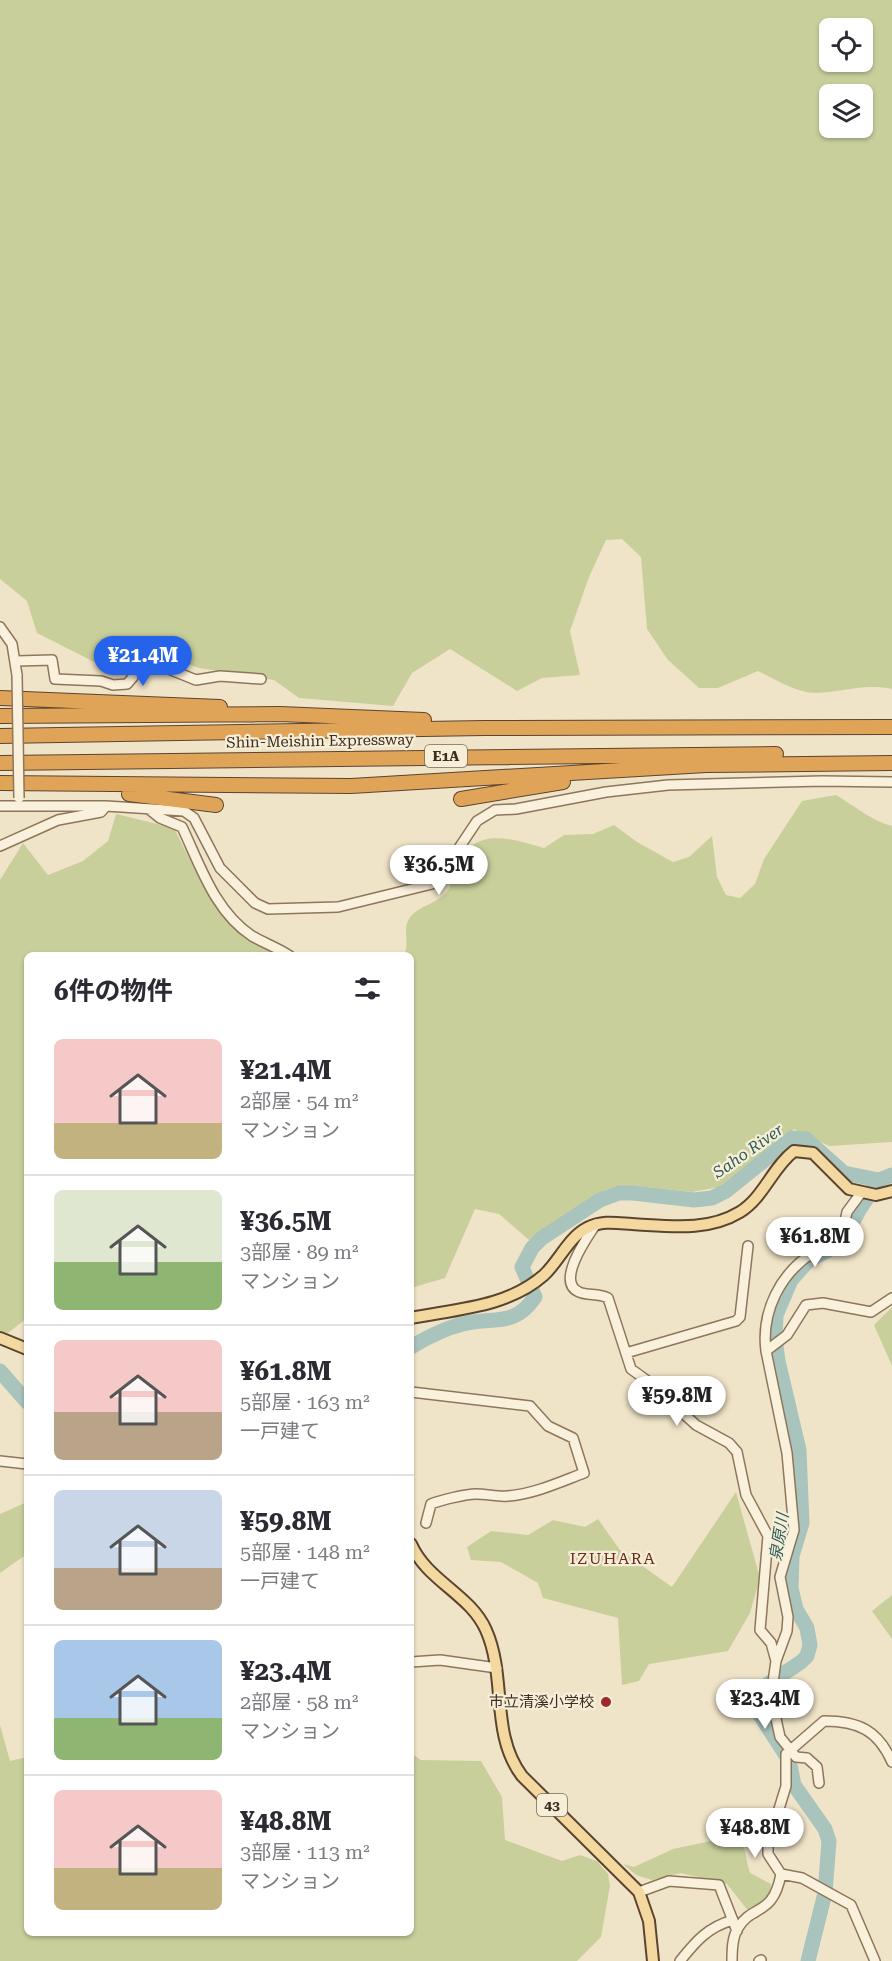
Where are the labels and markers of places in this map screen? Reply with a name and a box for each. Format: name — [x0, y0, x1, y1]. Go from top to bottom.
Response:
pin: ¥21.4M — [94, 636, 192, 687]
pin: ¥36.5M — [390, 845, 488, 896]
pin: ¥61.8M — [766, 1217, 864, 1268]
pin: ¥59.8M — [628, 1376, 726, 1427]
pin: ¥23.4M — [716, 1679, 814, 1730]
place label: 市立清溪小学校 — [489, 1693, 594, 1711]
marker: 市立清溪小学校 — [599, 1695, 613, 1709]
pin: ¥48.8M — [706, 1808, 804, 1859]

